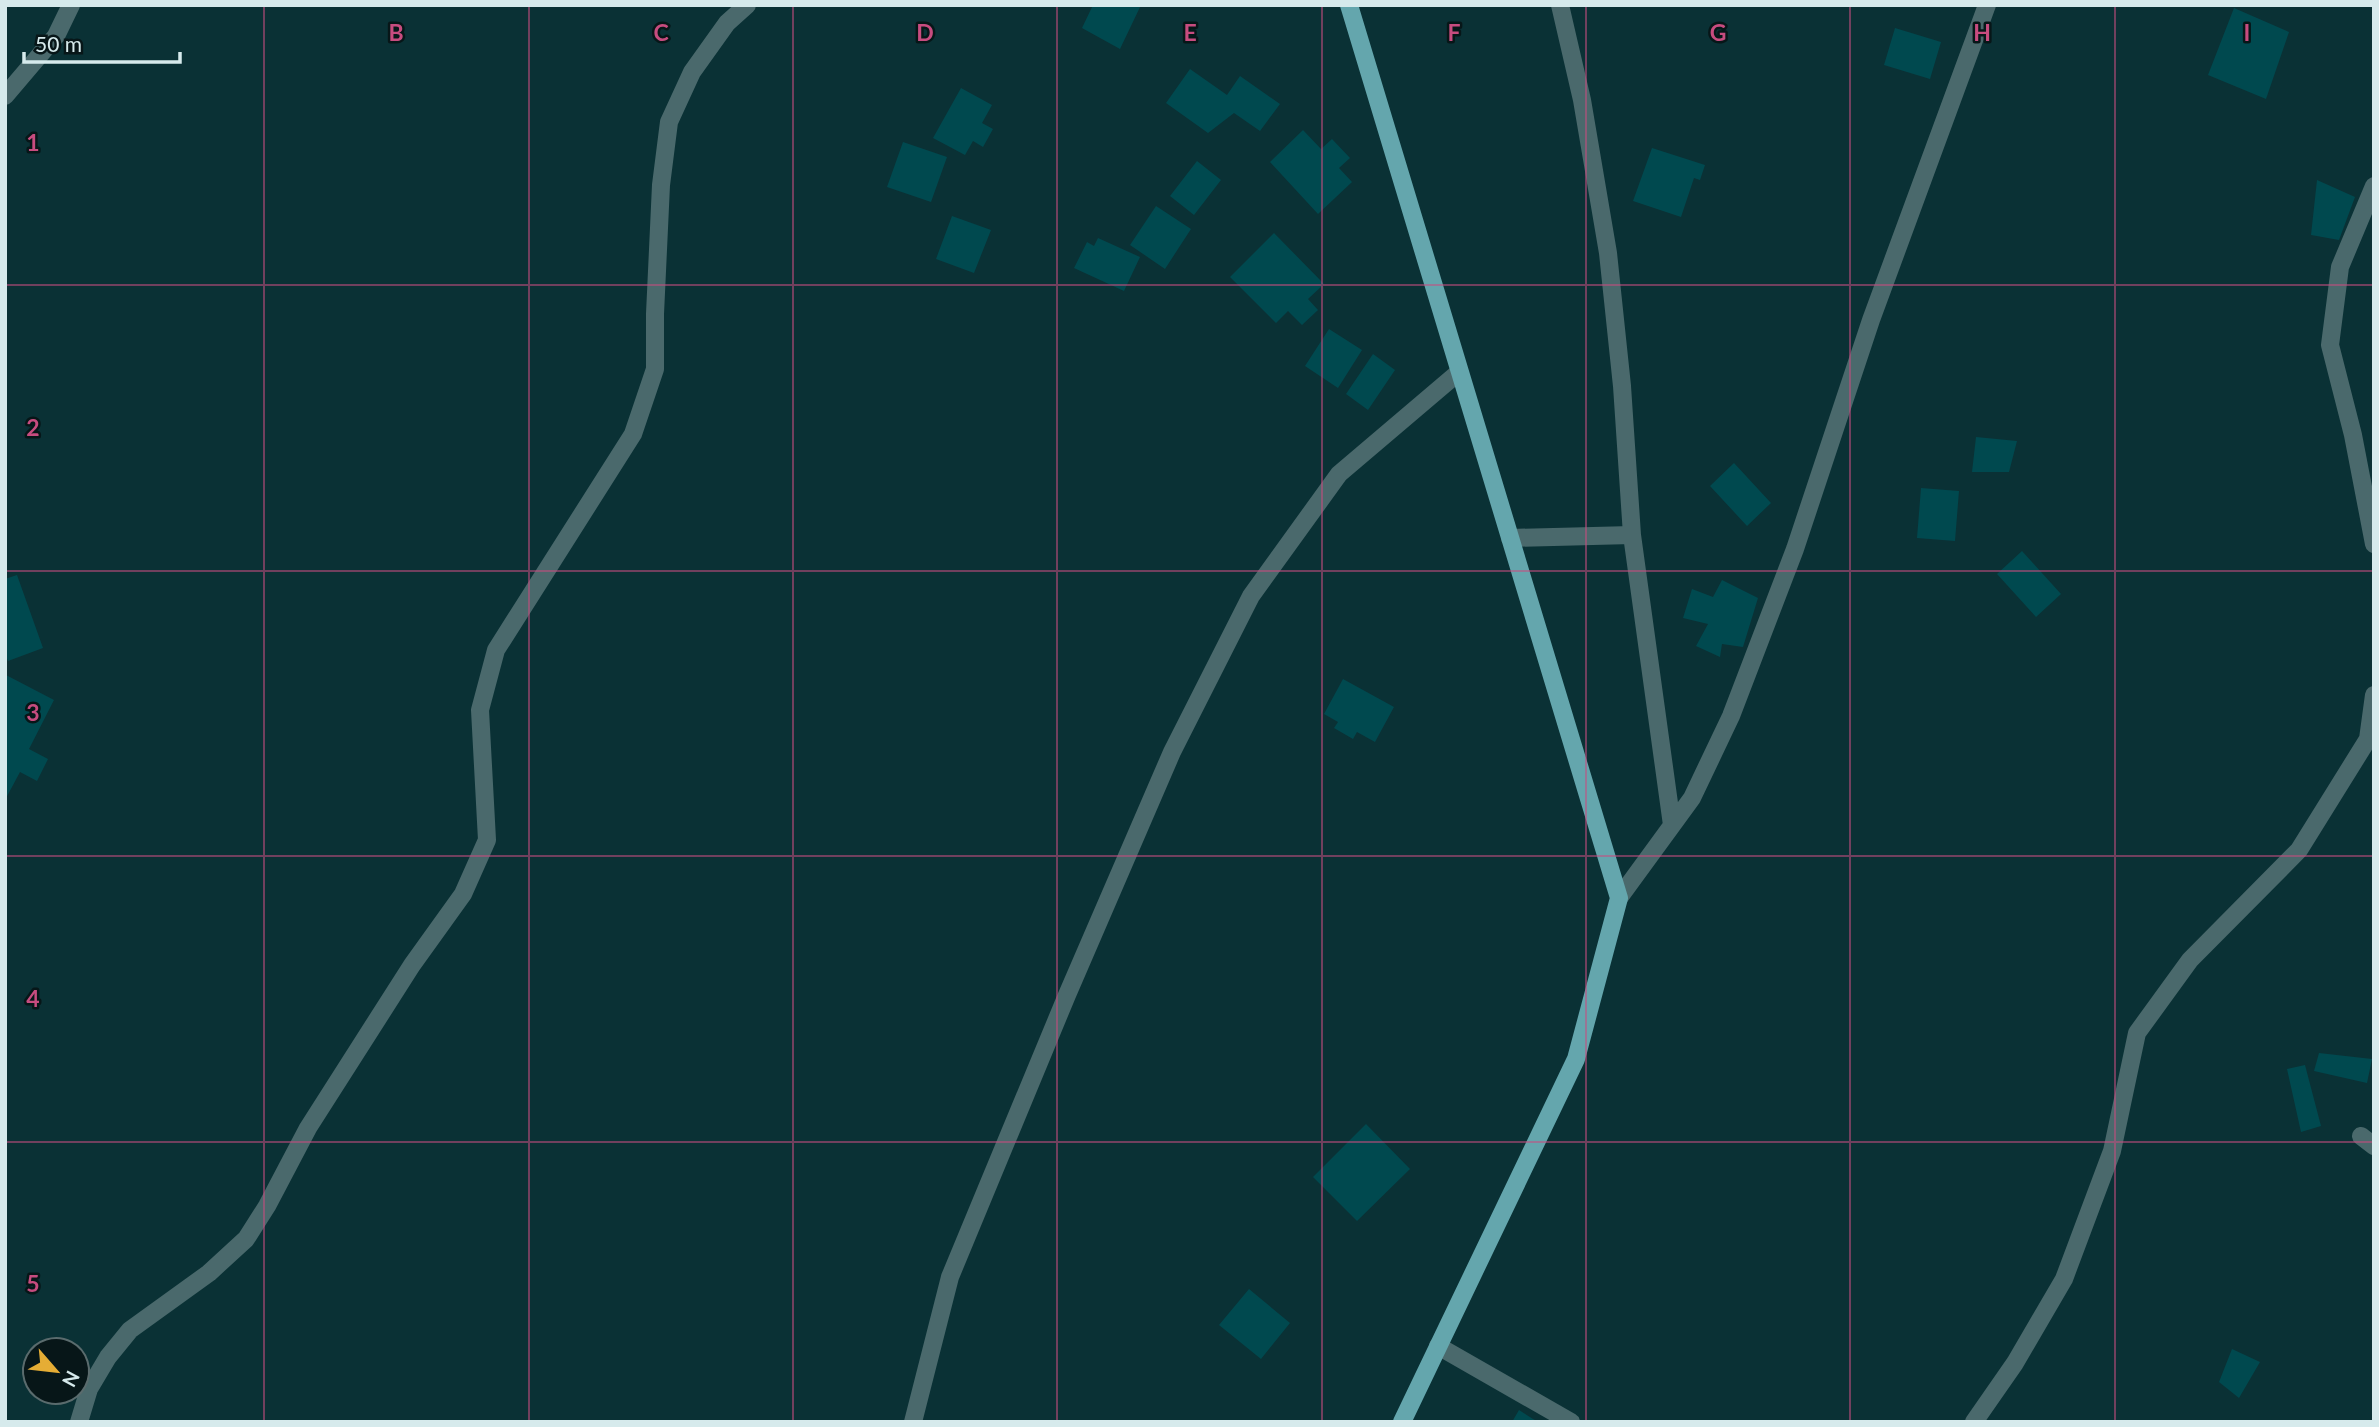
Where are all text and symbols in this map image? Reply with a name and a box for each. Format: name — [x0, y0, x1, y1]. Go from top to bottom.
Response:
text: B — [388, 18, 404, 46]
text: C — [653, 18, 669, 46]
text: D — [916, 18, 934, 46]
text: E — [1183, 18, 1197, 46]
text: F — [1447, 18, 1461, 46]
text: G — [1710, 18, 1726, 46]
text: H — [1973, 18, 1991, 46]
text: I — [2244, 18, 2250, 46]
scale bar — [24, 21, 180, 65]
text: 50 m — [35, 31, 82, 56]
text: 1 — [26, 128, 40, 156]
text: 2 — [26, 413, 40, 441]
text: 3 — [26, 698, 40, 726]
text: 4 — [26, 984, 40, 1012]
text: 5 — [26, 1269, 40, 1297]
north arrow — [21, 1336, 91, 1406]
text: N — [58, 1367, 85, 1391]

